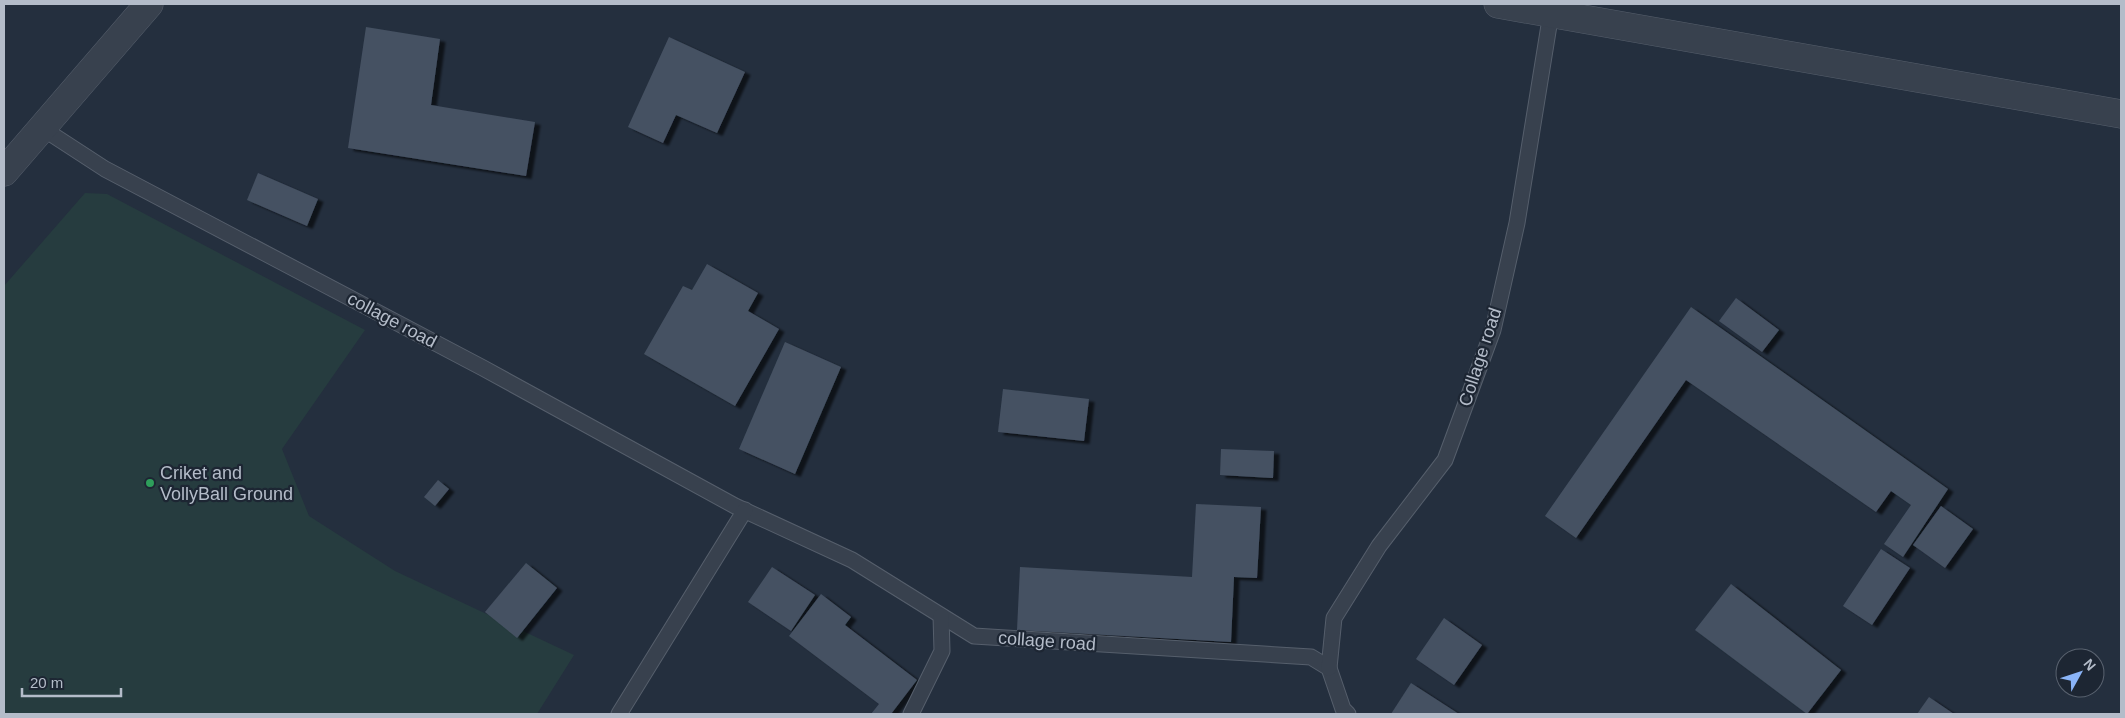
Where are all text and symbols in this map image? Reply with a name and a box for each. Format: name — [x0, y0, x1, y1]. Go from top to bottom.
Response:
street label: collage road — [344, 288, 440, 352]
street label: Collage road — [1455, 305, 1505, 409]
place label: Criket and VollyBall Ground — [160, 463, 293, 504]
marker: Criket and VollyBall Ground — [144, 477, 156, 489]
street label: collage road — [997, 628, 1097, 654]
north arrow — [2055, 648, 2105, 698]
text: N — [2081, 656, 2099, 674]
scale bar — [22, 666, 121, 698]
text: 20 m — [30, 674, 63, 691]

